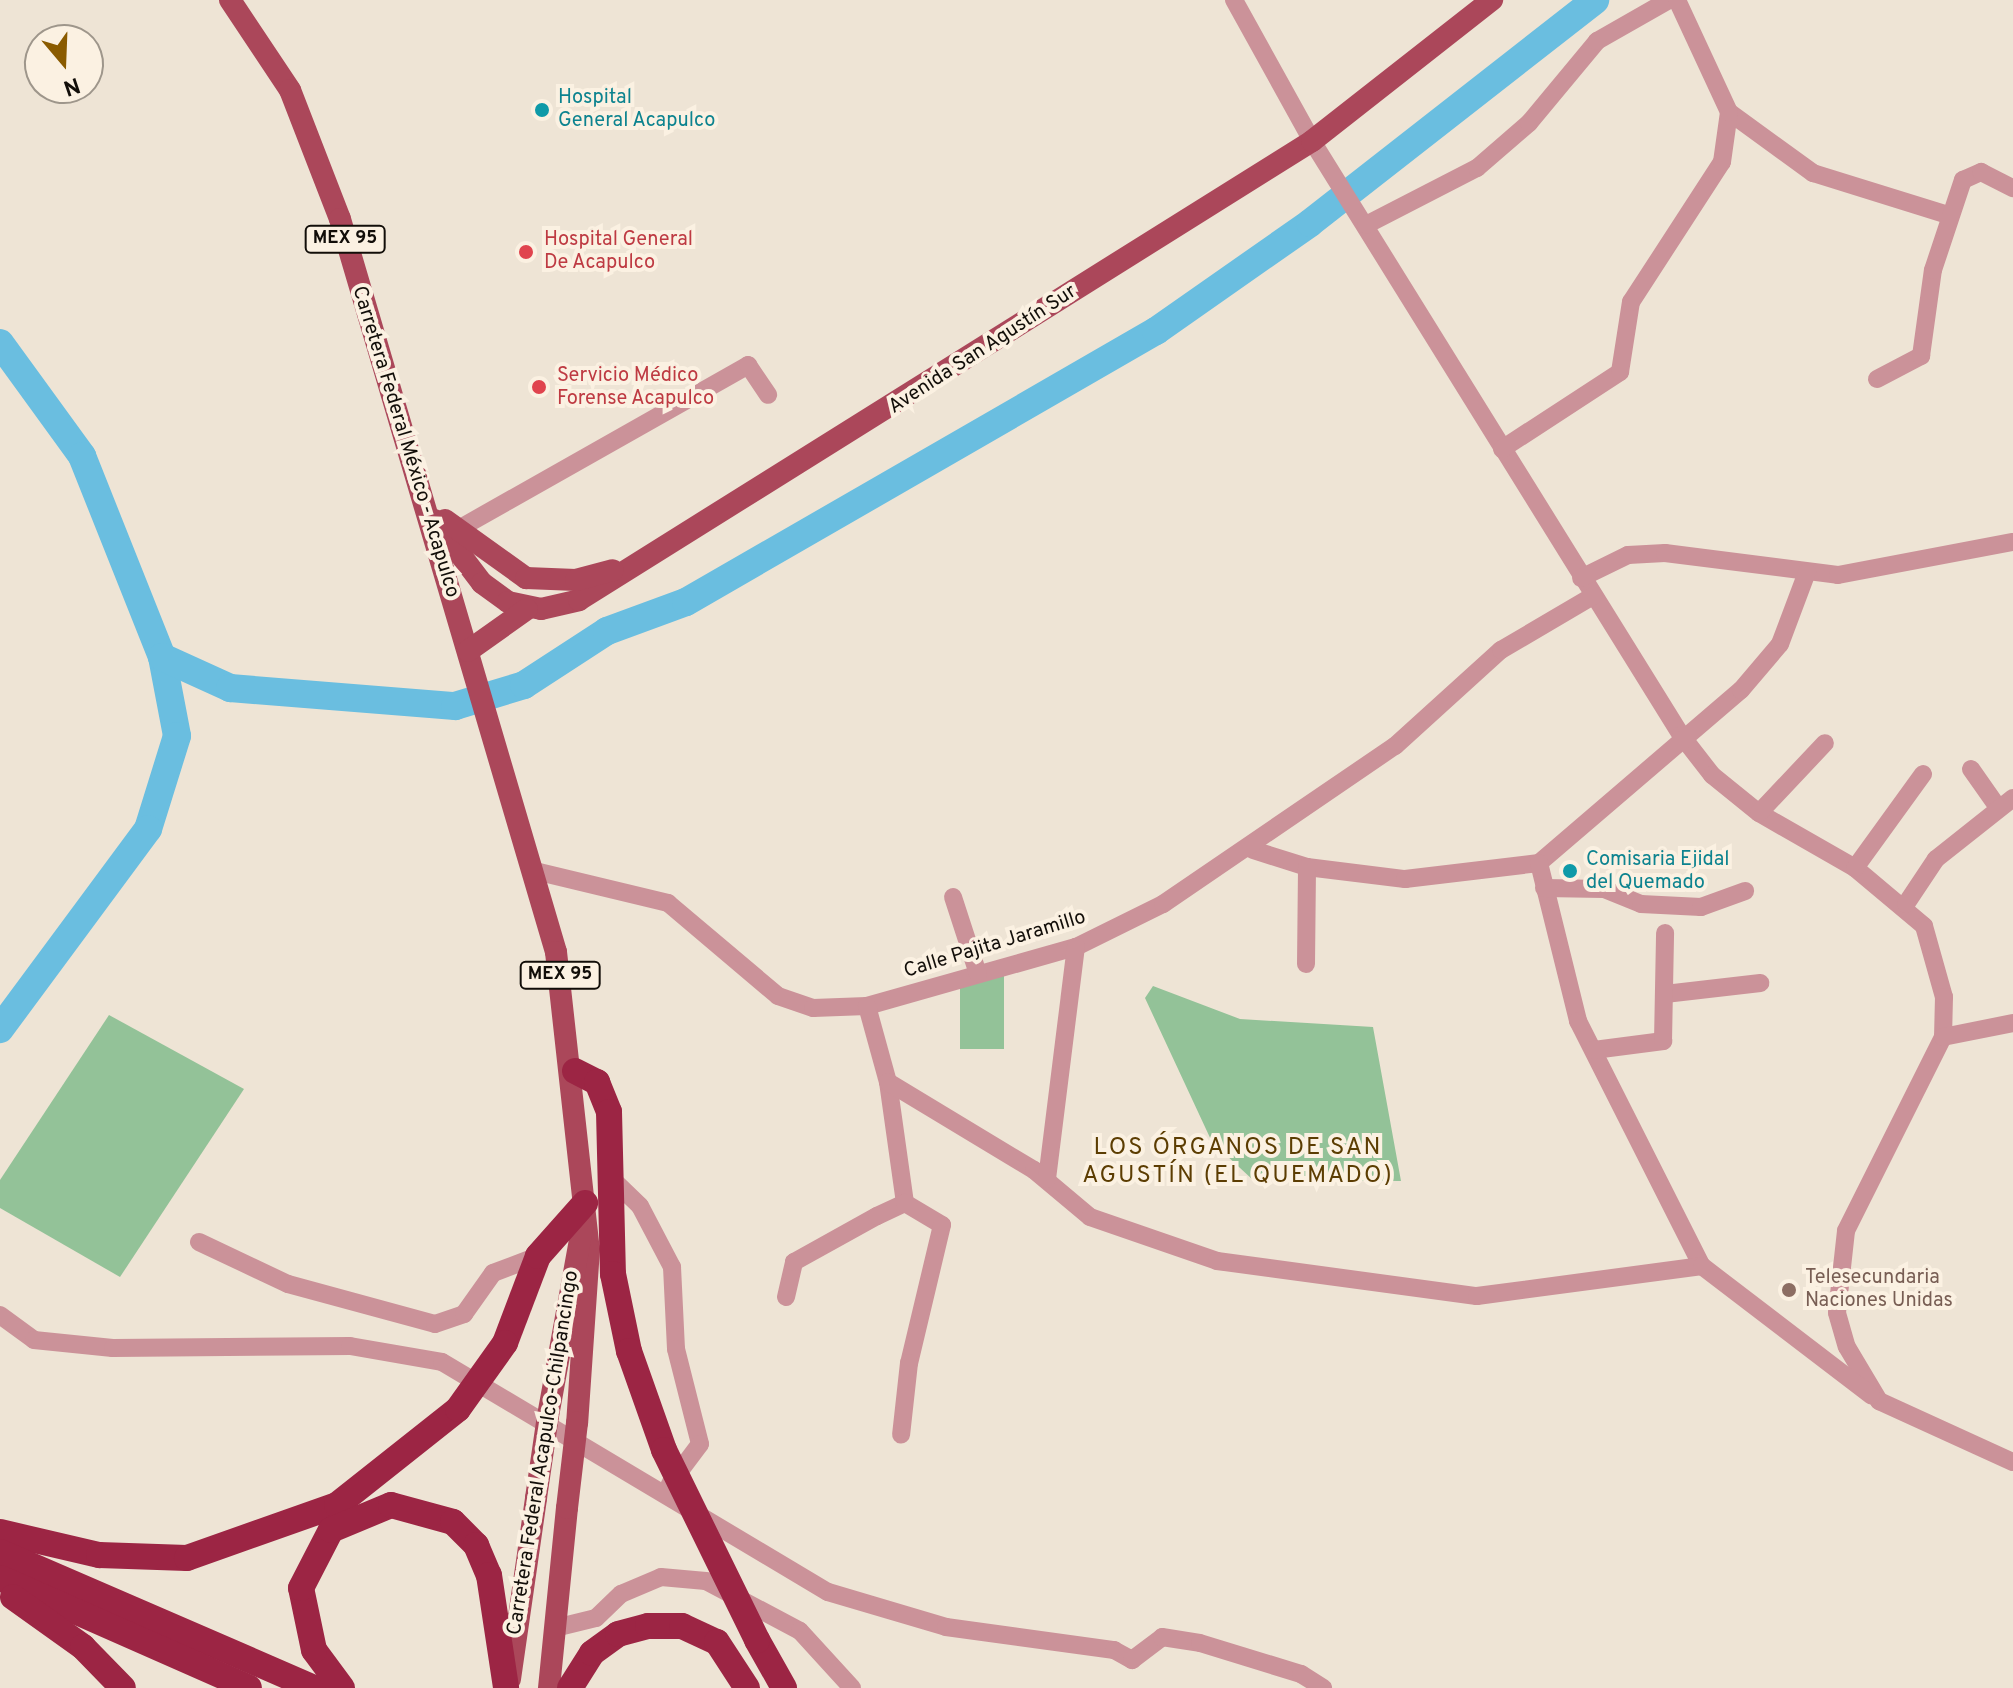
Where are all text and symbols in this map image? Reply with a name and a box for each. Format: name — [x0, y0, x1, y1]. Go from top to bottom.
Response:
north arrow — [24, 24, 104, 104]
text: N — [59, 70, 83, 101]
place label: Hospital General Acapulco — [558, 86, 716, 133]
marker: Hospital General Acapulco — [533, 101, 551, 119]
road number: MEX 95 — [303, 225, 387, 253]
place label: Hospital General De Acapulco — [544, 228, 693, 275]
marker: Hospital General De Acapulco — [515, 241, 537, 263]
street label: Avenida San Agustín Sur — [884, 280, 1082, 420]
street label: Carretera Federal México - Acapulco — [346, 283, 464, 601]
place label: Servicio Médico Forense Acapulco — [557, 364, 715, 411]
marker: Servicio Médico Forense Acapulco — [528, 376, 550, 398]
place label: Comisaria Ejidal del Quemado — [1586, 848, 1730, 895]
marker: Comisaria Ejidal del Quemado — [1561, 862, 1579, 880]
street label: Calle Pajita Jaramillo — [901, 906, 1089, 984]
road number: MEX 95 — [518, 961, 602, 989]
district label: LOS ÓRGANOS DE SAN AGUSTÍN (EL QUEMADO) — [1082, 1135, 1394, 1191]
place label: Telesecundaria Naciones Unidas — [1805, 1266, 1953, 1313]
street label: Carretera Federal Acapulco-Chilpancingo — [503, 1269, 585, 1637]
marker: Telesecundaria Naciones Unidas — [1780, 1281, 1798, 1299]

